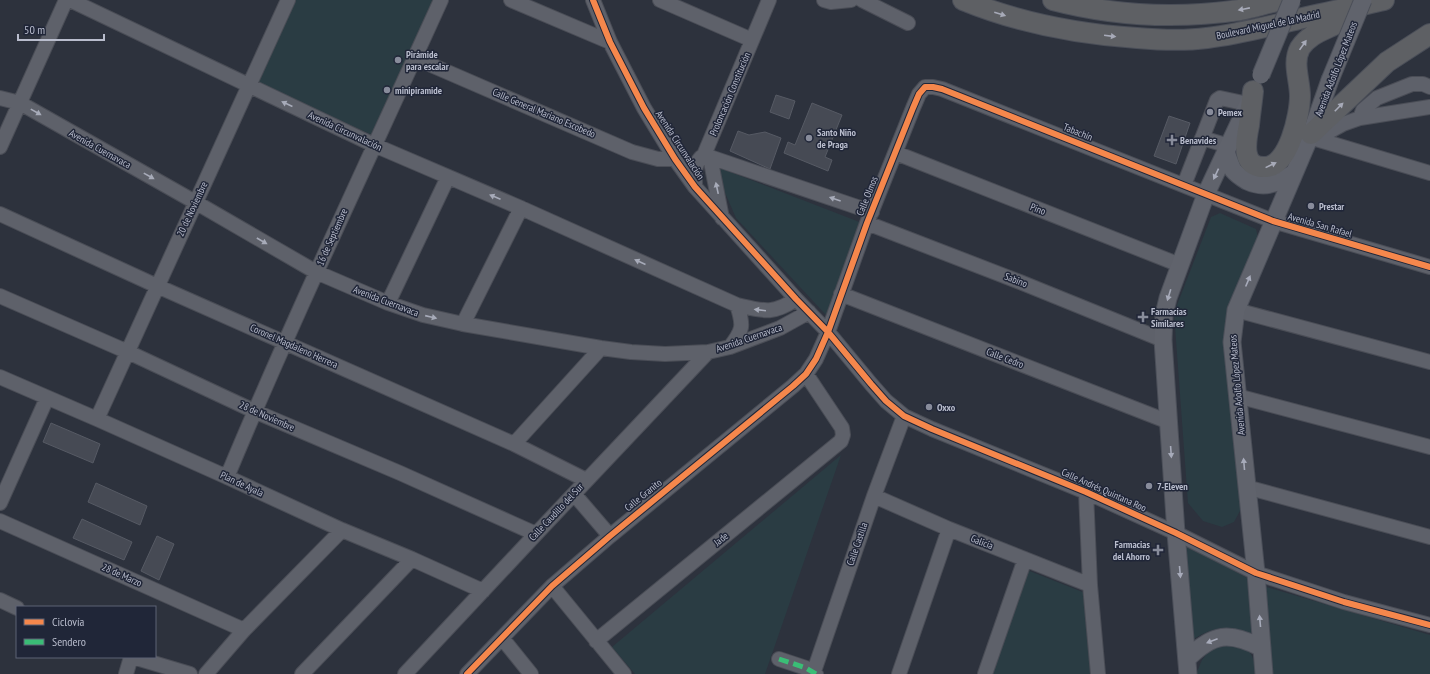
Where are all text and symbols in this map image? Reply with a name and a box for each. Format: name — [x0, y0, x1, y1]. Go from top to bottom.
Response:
one-way arrow — [1238, 6, 1250, 12]
street label: Boulevard Miguel de la Madrid — [1215, 8, 1321, 42]
one-way arrow — [994, 11, 1006, 17]
scale bar — [18, 16, 104, 42]
street label: Avenida Adolfo López Mateos — [1312, 19, 1360, 118]
text: 50 m — [24, 22, 45, 37]
one-way arrow — [1104, 33, 1117, 39]
one-way arrow — [1299, 40, 1307, 51]
place label: Pirámide para escalar — [406, 48, 449, 73]
street label: Proloncación Constitución — [707, 50, 753, 138]
marker: Pirámide para escalar — [393, 55, 403, 65]
place label: minipiramide — [395, 84, 442, 97]
marker: minipiramide — [382, 85, 392, 95]
street label: Calle General Mariano Escobedo — [490, 85, 598, 141]
one-way arrow — [282, 101, 293, 107]
one-way arrow — [1334, 102, 1344, 112]
place label: Pemex — [1218, 106, 1243, 119]
marker: Pemex — [1205, 107, 1215, 117]
street label: Avenida Circunvalación — [306, 108, 384, 154]
street label: Avenida Circunvalación — [653, 108, 707, 182]
one-way arrow — [30, 109, 42, 116]
street label: Tabachín — [1061, 120, 1095, 144]
place label: Santo Niño de Praga — [817, 126, 857, 151]
street label: Avenida Cuernavaca — [67, 127, 133, 171]
marker: Santo Niño de Praga — [804, 133, 814, 143]
place label: Benavides — [1180, 134, 1217, 147]
marker: Benavides — [1167, 135, 1177, 145]
one-way arrow — [1265, 161, 1277, 168]
one-way arrow — [1213, 168, 1219, 180]
one-way arrow — [143, 173, 155, 180]
street label: Calle Olmos — [853, 174, 881, 218]
street label: 20 de Noviembre — [174, 179, 210, 239]
one-way arrow — [713, 182, 719, 194]
one-way arrow — [490, 194, 501, 200]
one-way arrow — [829, 196, 841, 202]
street label: Pino — [1028, 200, 1048, 218]
place label: Prestar — [1319, 200, 1344, 213]
marker: Prestar — [1306, 201, 1316, 211]
street label: 16 de Septiembre — [314, 206, 350, 268]
street label: Avenida San Rafael — [1286, 210, 1354, 241]
one-way arrow — [256, 237, 268, 244]
one-way arrow — [633, 258, 645, 264]
street label: Sabino — [1003, 270, 1029, 290]
one-way arrow — [1245, 276, 1251, 287]
street label: Avenida Cuernavaca — [351, 283, 421, 319]
one-way arrow — [1166, 290, 1172, 302]
place label: Farmacias Similares — [1151, 305, 1187, 330]
one-way arrow — [754, 307, 766, 313]
marker: Farmacias Similares — [1138, 312, 1148, 322]
one-way arrow — [425, 314, 437, 320]
street label: Coronel Magdaleno Herrera — [248, 321, 340, 371]
street label: Avenida Cuernavaca — [714, 321, 784, 355]
street label: Avenida Adolfo López Mateos — [1226, 334, 1248, 436]
street label: Calle Cedro — [984, 345, 1026, 371]
street label: 28 de Noviembre — [237, 398, 297, 434]
place label: Oxxo — [937, 401, 956, 414]
marker: Oxxo — [924, 402, 934, 412]
one-way arrow — [1168, 446, 1175, 458]
one-way arrow — [1240, 458, 1247, 470]
street label: Calle Andrés Quintana Roo — [1060, 465, 1148, 515]
street label: Plan de Ayala — [218, 468, 266, 500]
street label: Calle Granito — [622, 476, 664, 514]
street label: Calle Caudillo del Sur — [526, 480, 586, 544]
place label: 7-Eleven — [1157, 480, 1188, 493]
marker: 7-Eleven — [1144, 481, 1154, 491]
street label: Calle Castilla — [844, 521, 870, 567]
street label: Jade — [710, 529, 731, 549]
street label: Galicia — [969, 532, 995, 552]
place label: Farmacias del Ahorro — [1113, 538, 1151, 563]
marker: Farmacias del Ahorro — [1153, 545, 1163, 555]
street label: 28 de Marzo — [100, 560, 144, 590]
one-way arrow — [1176, 566, 1183, 578]
legend — [16, 606, 156, 658]
text: Ciclovía — [52, 614, 84, 629]
one-way arrow — [1256, 615, 1263, 627]
text: Sendero — [52, 634, 86, 649]
one-way arrow — [1205, 638, 1217, 644]

